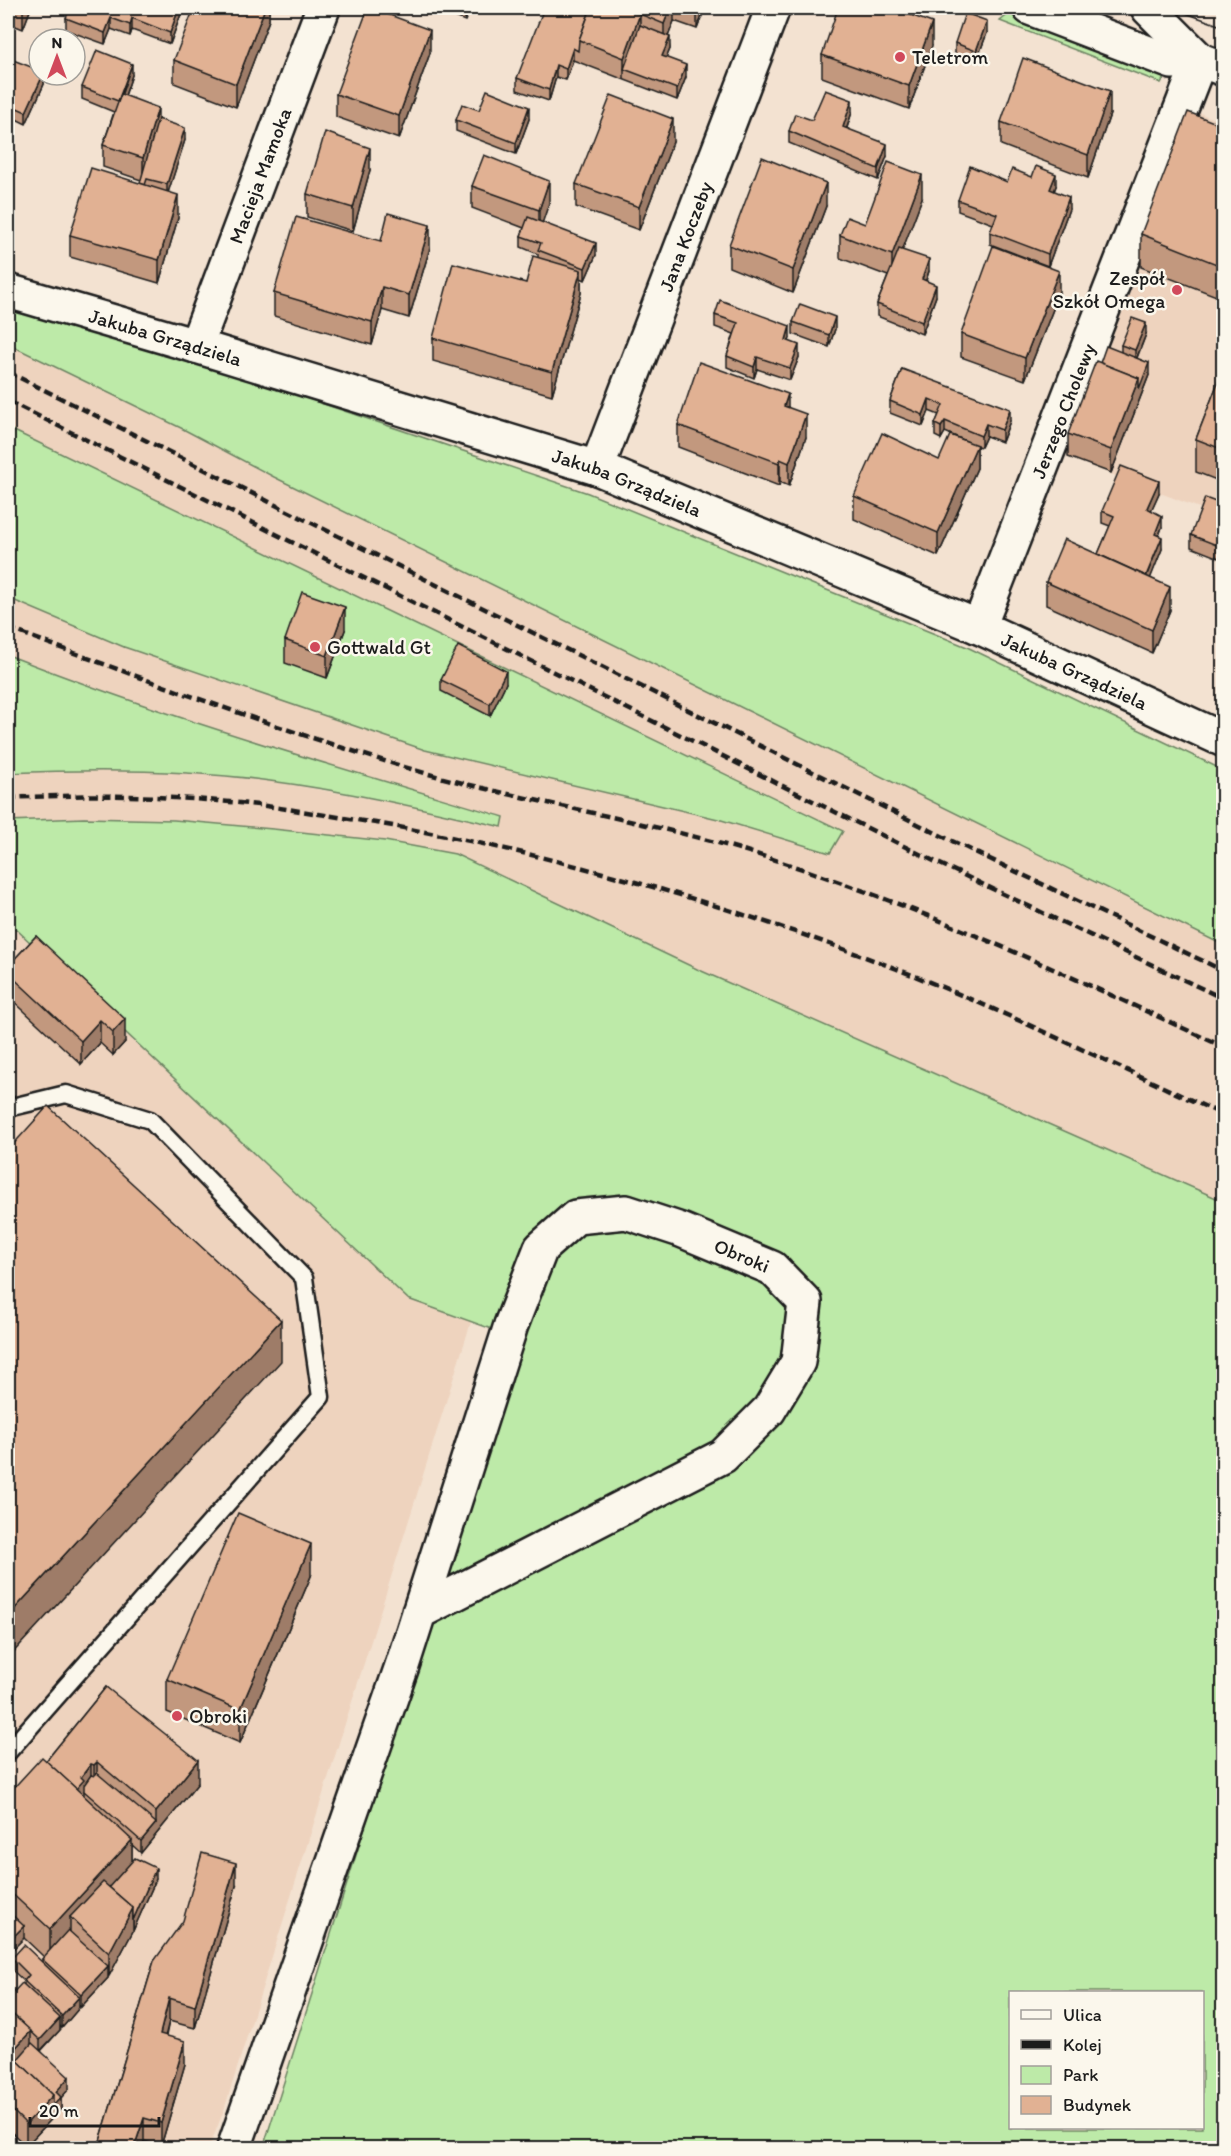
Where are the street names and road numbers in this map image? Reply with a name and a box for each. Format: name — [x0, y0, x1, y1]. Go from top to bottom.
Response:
street label: Macieja Mamoka — [224, 104, 297, 247]
street label: Jana Koczeby — [654, 177, 718, 295]
street label: Jakuba Grządziela — [86, 303, 245, 371]
street label: Jerzego Cholewy — [1026, 339, 1101, 482]
street label: Jakuba Grządziela — [549, 443, 706, 522]
street label: Jakuba Grządziela — [998, 627, 1152, 715]
street label: Obroki — [710, 1233, 773, 1278]

